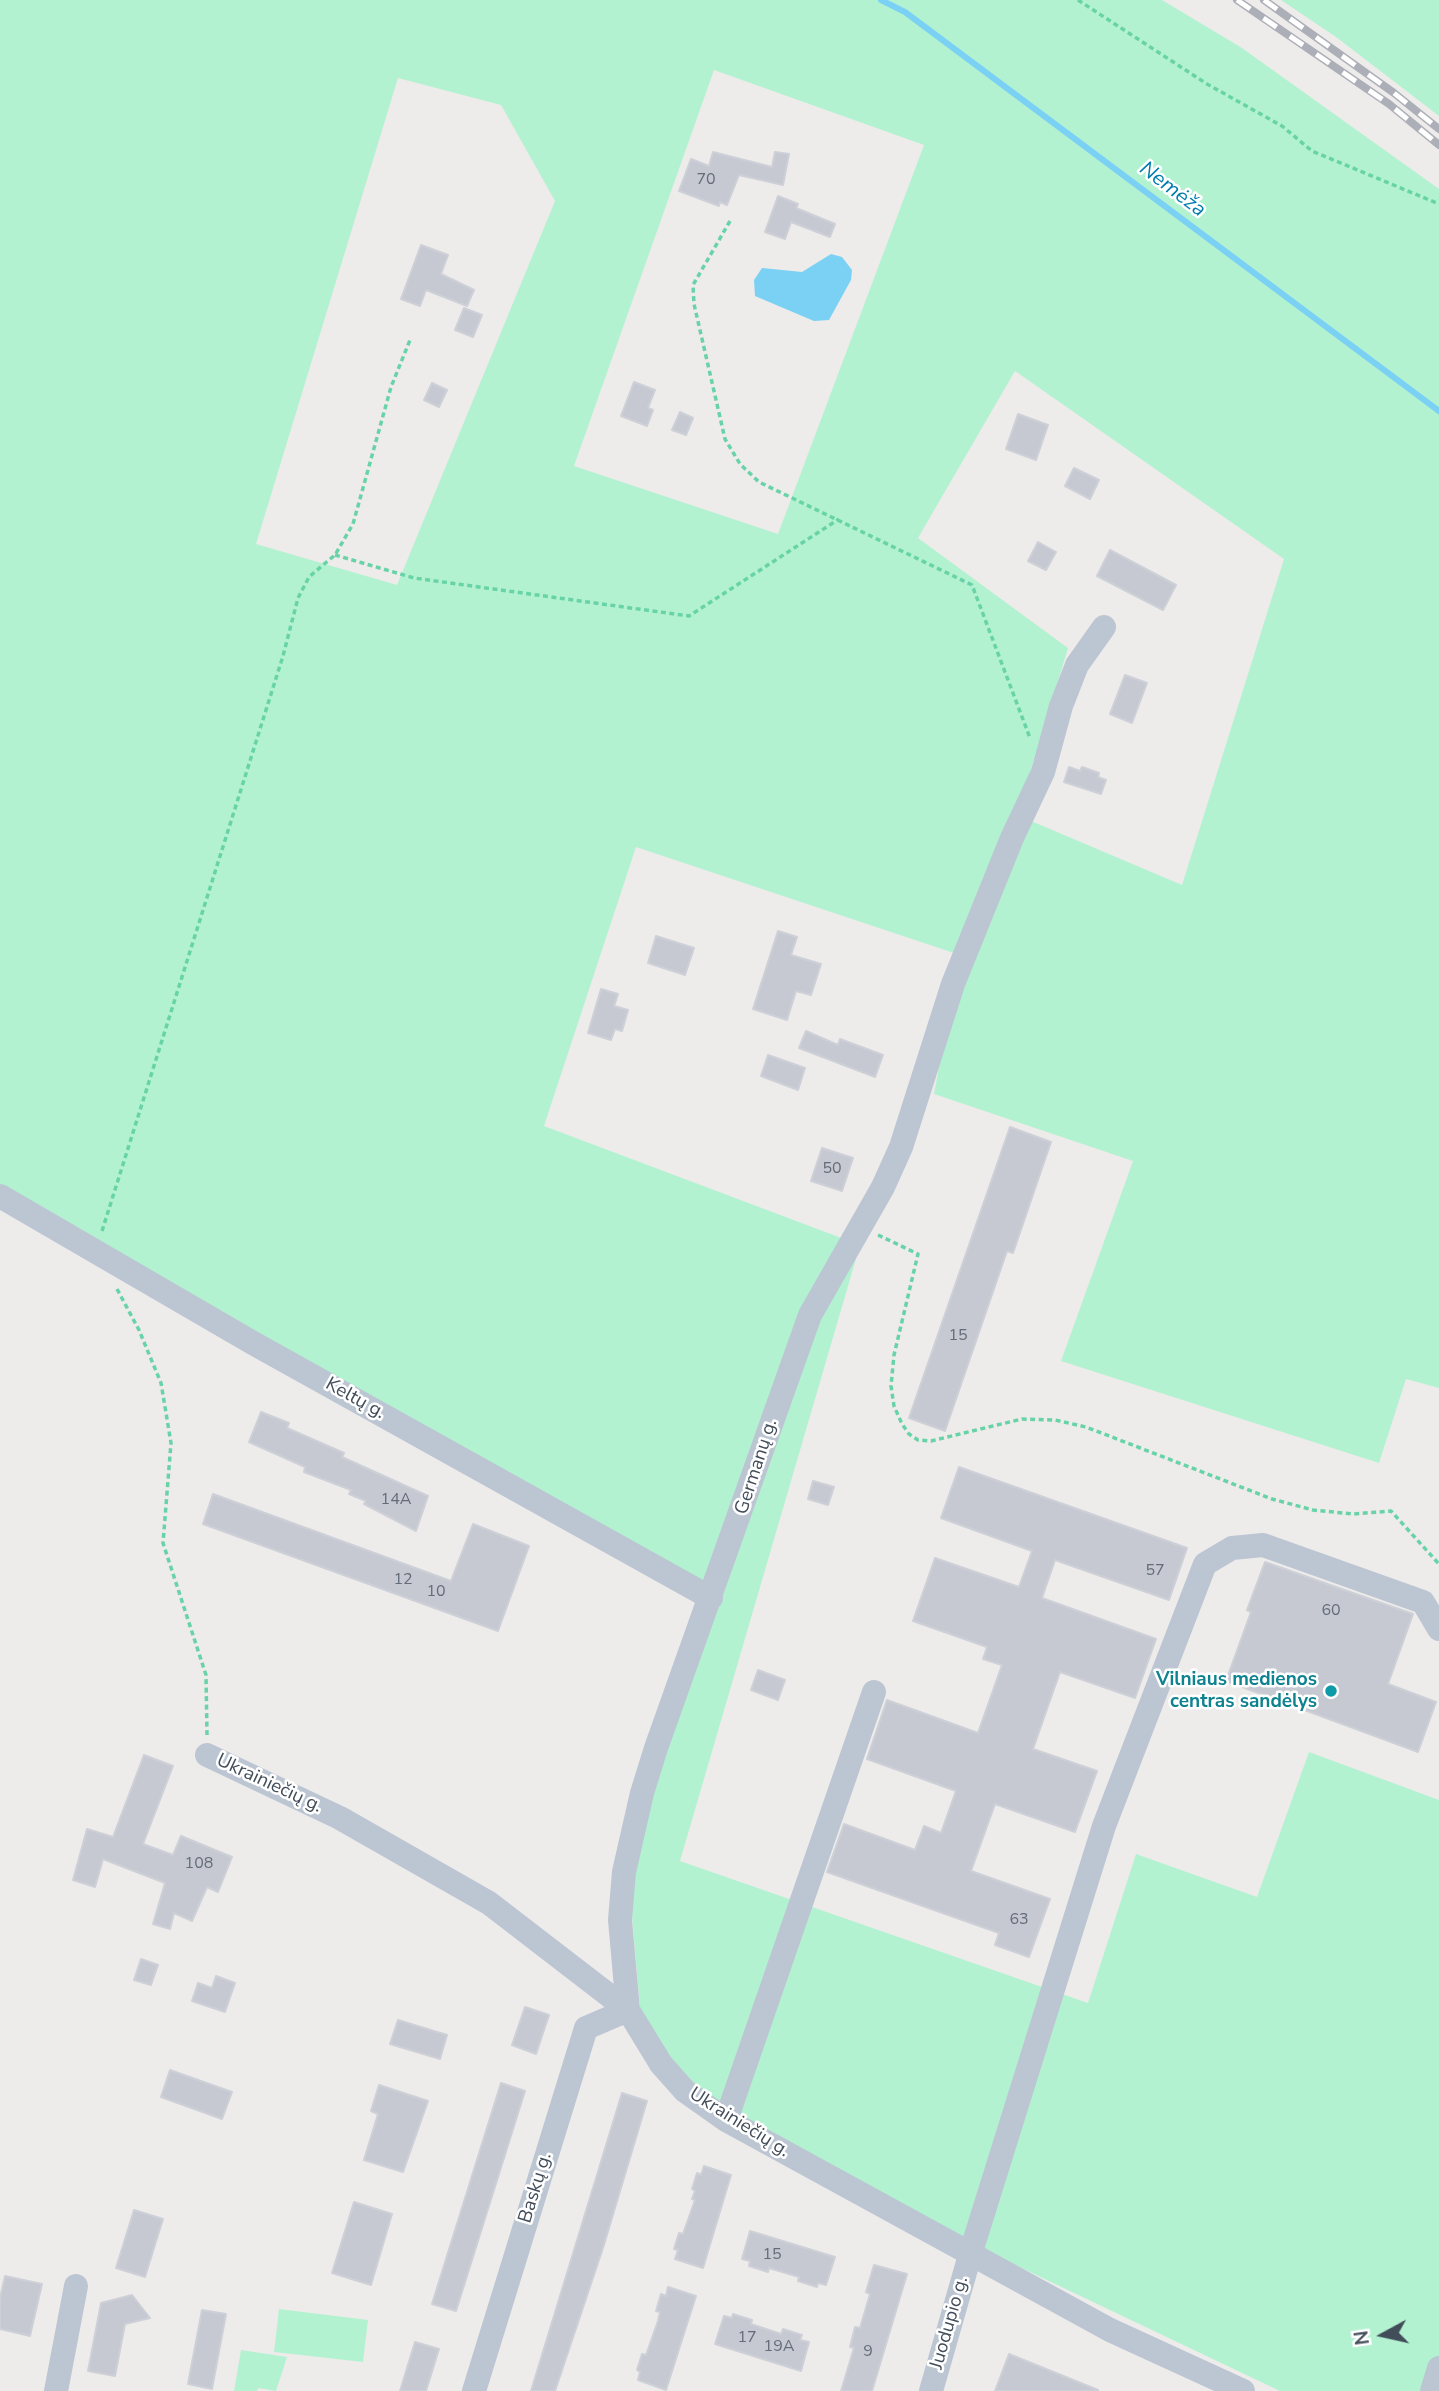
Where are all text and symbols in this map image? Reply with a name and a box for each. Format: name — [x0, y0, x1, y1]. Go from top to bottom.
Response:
water label: Nemėža — [1134, 157, 1210, 223]
house number: 70 — [696, 170, 716, 190]
house number: 50 — [822, 1159, 842, 1179]
house number: 15 — [948, 1326, 968, 1346]
street label: Keltų g. — [321, 1373, 389, 1425]
street label: Germanų g. — [731, 1416, 783, 1518]
house number: 14A — [381, 1490, 411, 1510]
house number: 57 — [1145, 1561, 1165, 1581]
house number: 12 — [393, 1570, 413, 1590]
house number: 10 — [426, 1582, 446, 1602]
house number: 60 — [1321, 1601, 1341, 1621]
place label: Vilniaus medienos centras sandėlys — [1156, 1669, 1317, 1713]
marker: Vilniaus medienos centras sandėlys — [1323, 1683, 1339, 1699]
street label: Ukrainiečių g. — [213, 1750, 325, 1818]
house number: 108 — [185, 1854, 213, 1874]
house number: 63 — [1009, 1910, 1029, 1930]
street label: Ukrainiečių g. — [685, 2083, 793, 2163]
street label: Baskų g. — [514, 2150, 558, 2226]
house number: 15 — [762, 2245, 782, 2265]
street label: Juodupio g. — [926, 2274, 974, 2372]
north arrow — [1348, 2300, 1418, 2370]
house number: 17 — [737, 2328, 757, 2348]
text: N — [1348, 2329, 1376, 2347]
house number: 19A — [764, 2337, 794, 2357]
house number: 9 — [863, 2342, 873, 2362]

